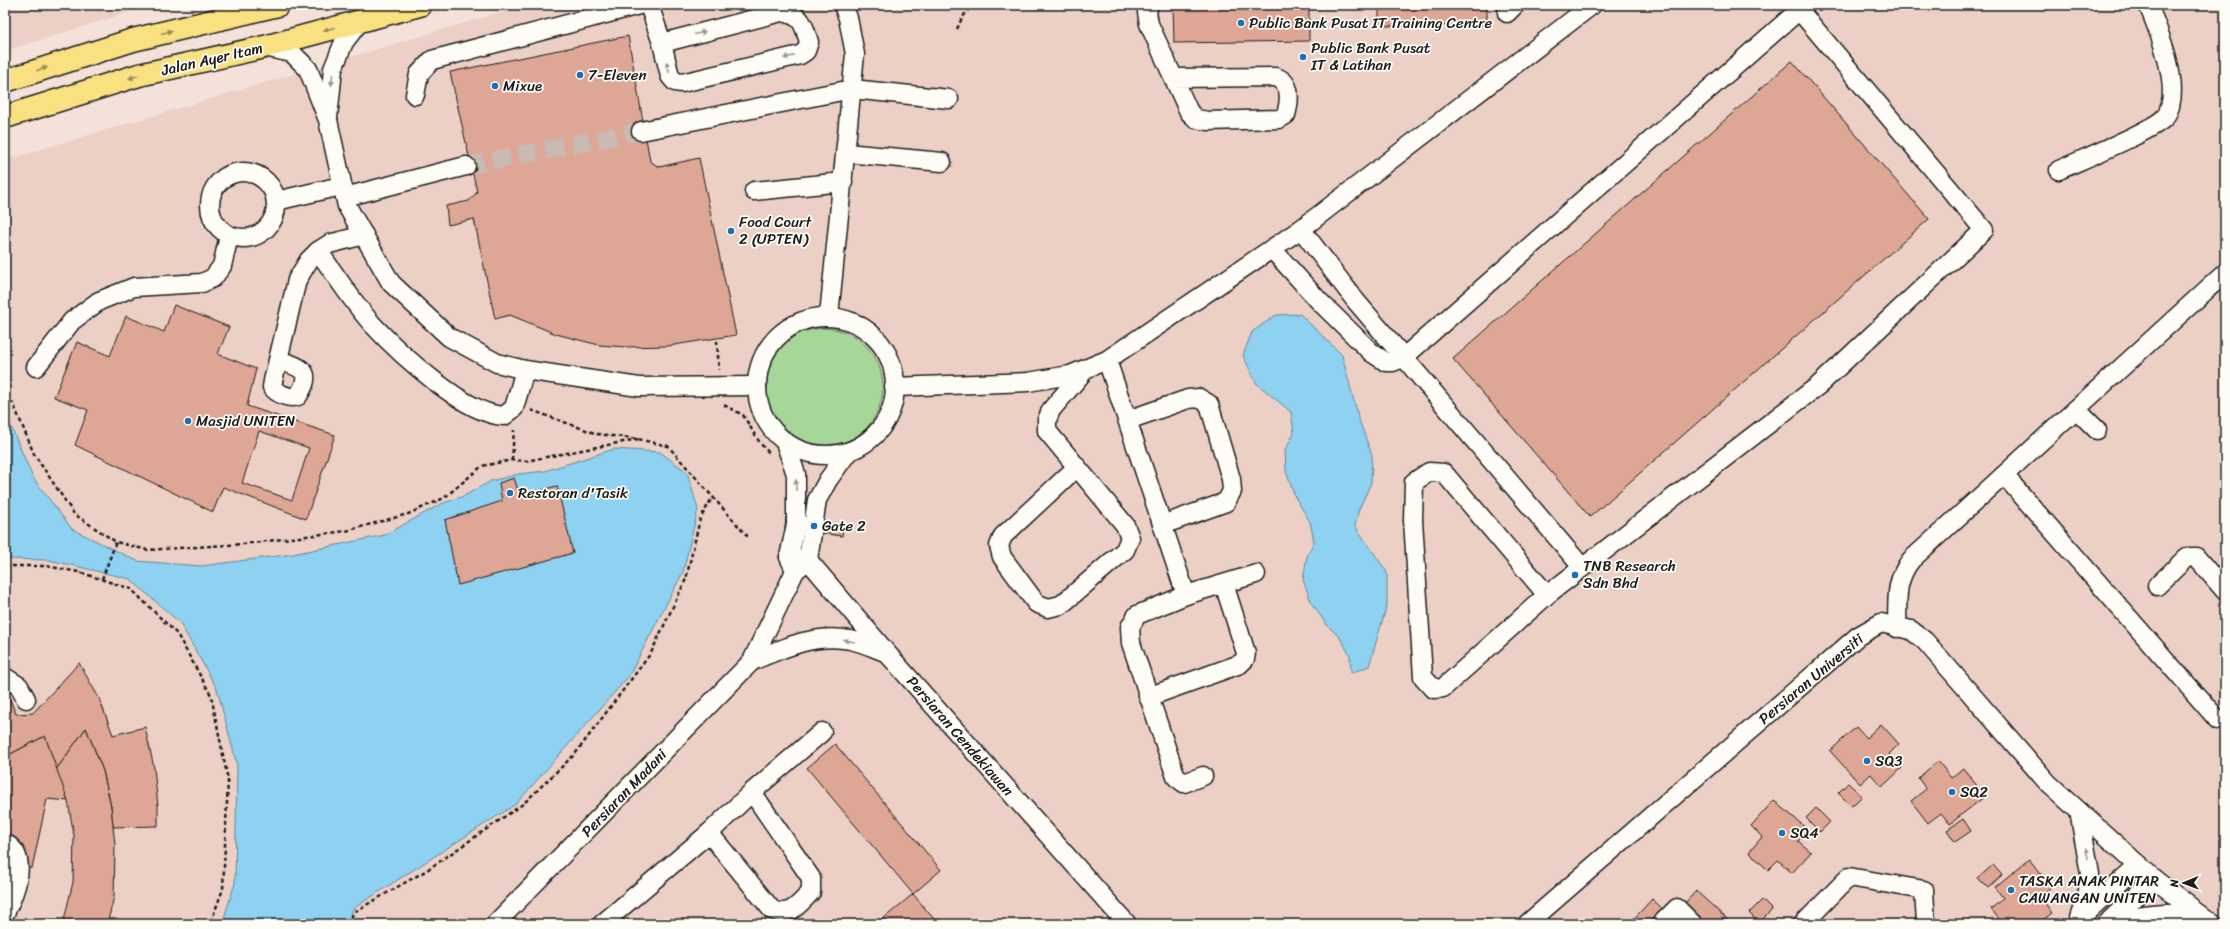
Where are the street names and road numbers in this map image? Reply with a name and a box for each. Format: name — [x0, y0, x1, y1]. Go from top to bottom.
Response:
street label: Jalan Ayer Itam — [158, 35, 265, 84]
street label: Persiaran Universiti — [1752, 626, 1870, 731]
street label: Persiaran Cendekiawan — [900, 670, 1020, 802]
street label: Persiaran Madani — [575, 742, 674, 843]

